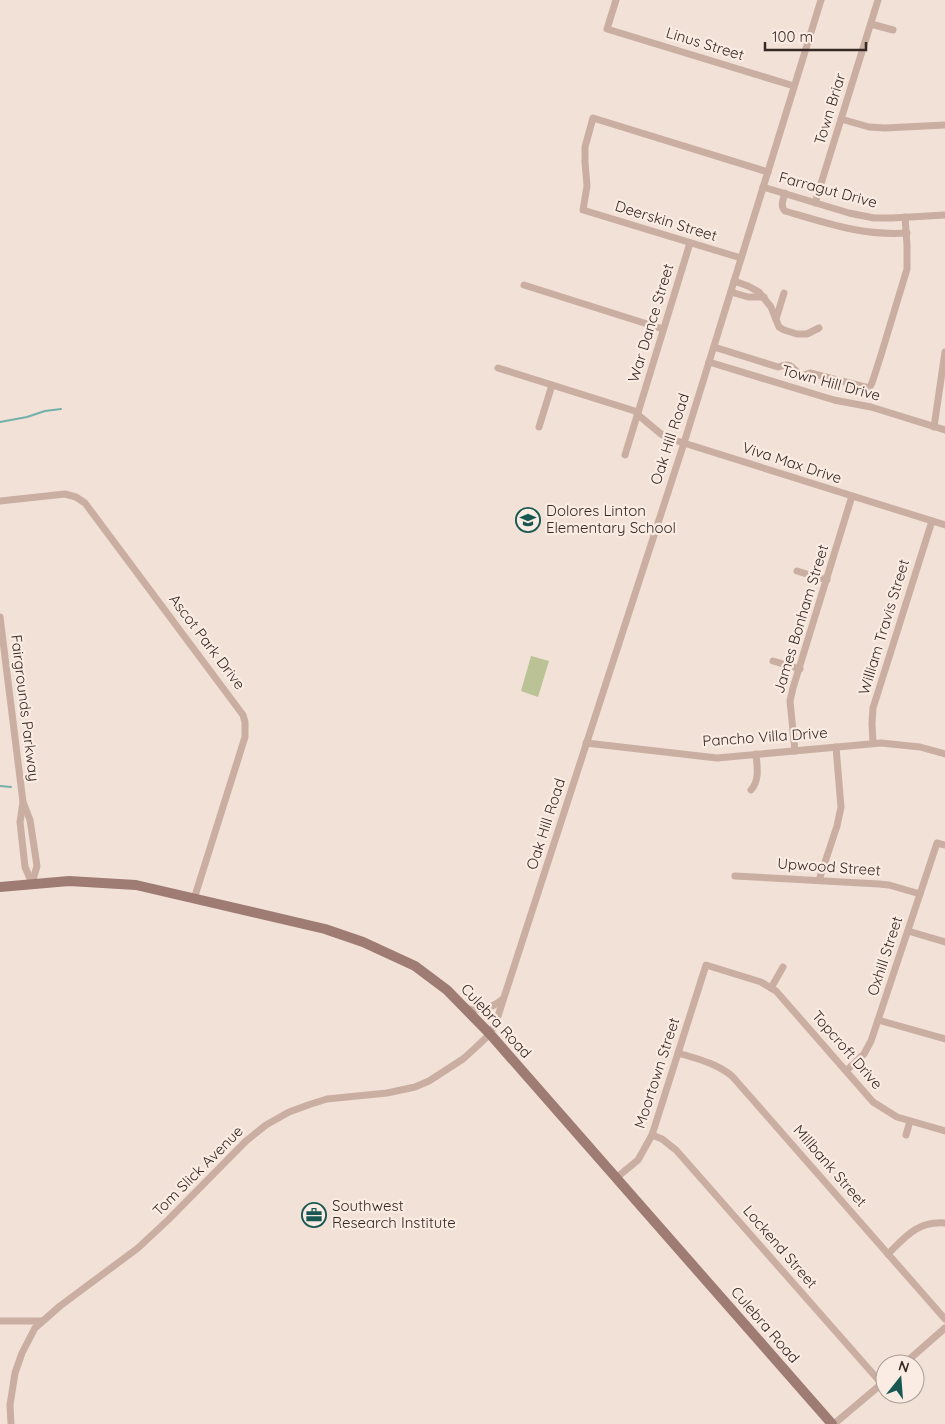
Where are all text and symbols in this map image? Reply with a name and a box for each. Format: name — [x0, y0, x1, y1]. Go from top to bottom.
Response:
scale bar — [765, 20, 866, 52]
street label: Linus Street — [664, 23, 746, 64]
text: 100 m — [772, 27, 813, 46]
street label: Town Briar — [810, 70, 849, 147]
street label: Farragut Drive — [777, 167, 879, 212]
street label: Deerskin Street — [613, 196, 719, 245]
street label: War Dance Street — [623, 261, 678, 385]
street label: Town Hill Drive — [780, 360, 883, 405]
street label: Oak Hill Road — [646, 391, 693, 487]
street label: Viva Max Drive — [740, 438, 844, 488]
place label: Dolores Linton Elementary School — [546, 501, 676, 537]
school or university icon: Dolores Linton Elementary School — [515, 507, 541, 533]
street label: James Bonham Street — [769, 542, 832, 696]
street label: William Travis Street — [854, 557, 913, 697]
street label: Ascot Park Drive — [165, 590, 250, 693]
street label: Fairgrounds Parkway — [7, 633, 44, 783]
street label: Pancho Villa Drive — [702, 723, 828, 750]
street label: Oak Hill Road — [522, 776, 569, 872]
street label: Upwood Street — [777, 853, 881, 880]
street label: Oxhill Street — [863, 914, 906, 998]
street label: Culebra Road — [457, 979, 536, 1062]
street label: Topcroft Drive — [808, 1006, 887, 1093]
street label: Moortown Street — [630, 1015, 683, 1131]
street label: Tom Slick Avenue — [148, 1121, 247, 1220]
street label: Millbank Street — [790, 1121, 871, 1211]
place label: Southwest Research Institute — [332, 1196, 456, 1232]
street label: Lockend Street — [739, 1201, 822, 1292]
office icon: Southwest Research Institute — [301, 1202, 327, 1228]
street label: Culebra Road — [727, 1283, 804, 1367]
north arrow — [875, 1354, 925, 1404]
text: N — [896, 1356, 911, 1377]

